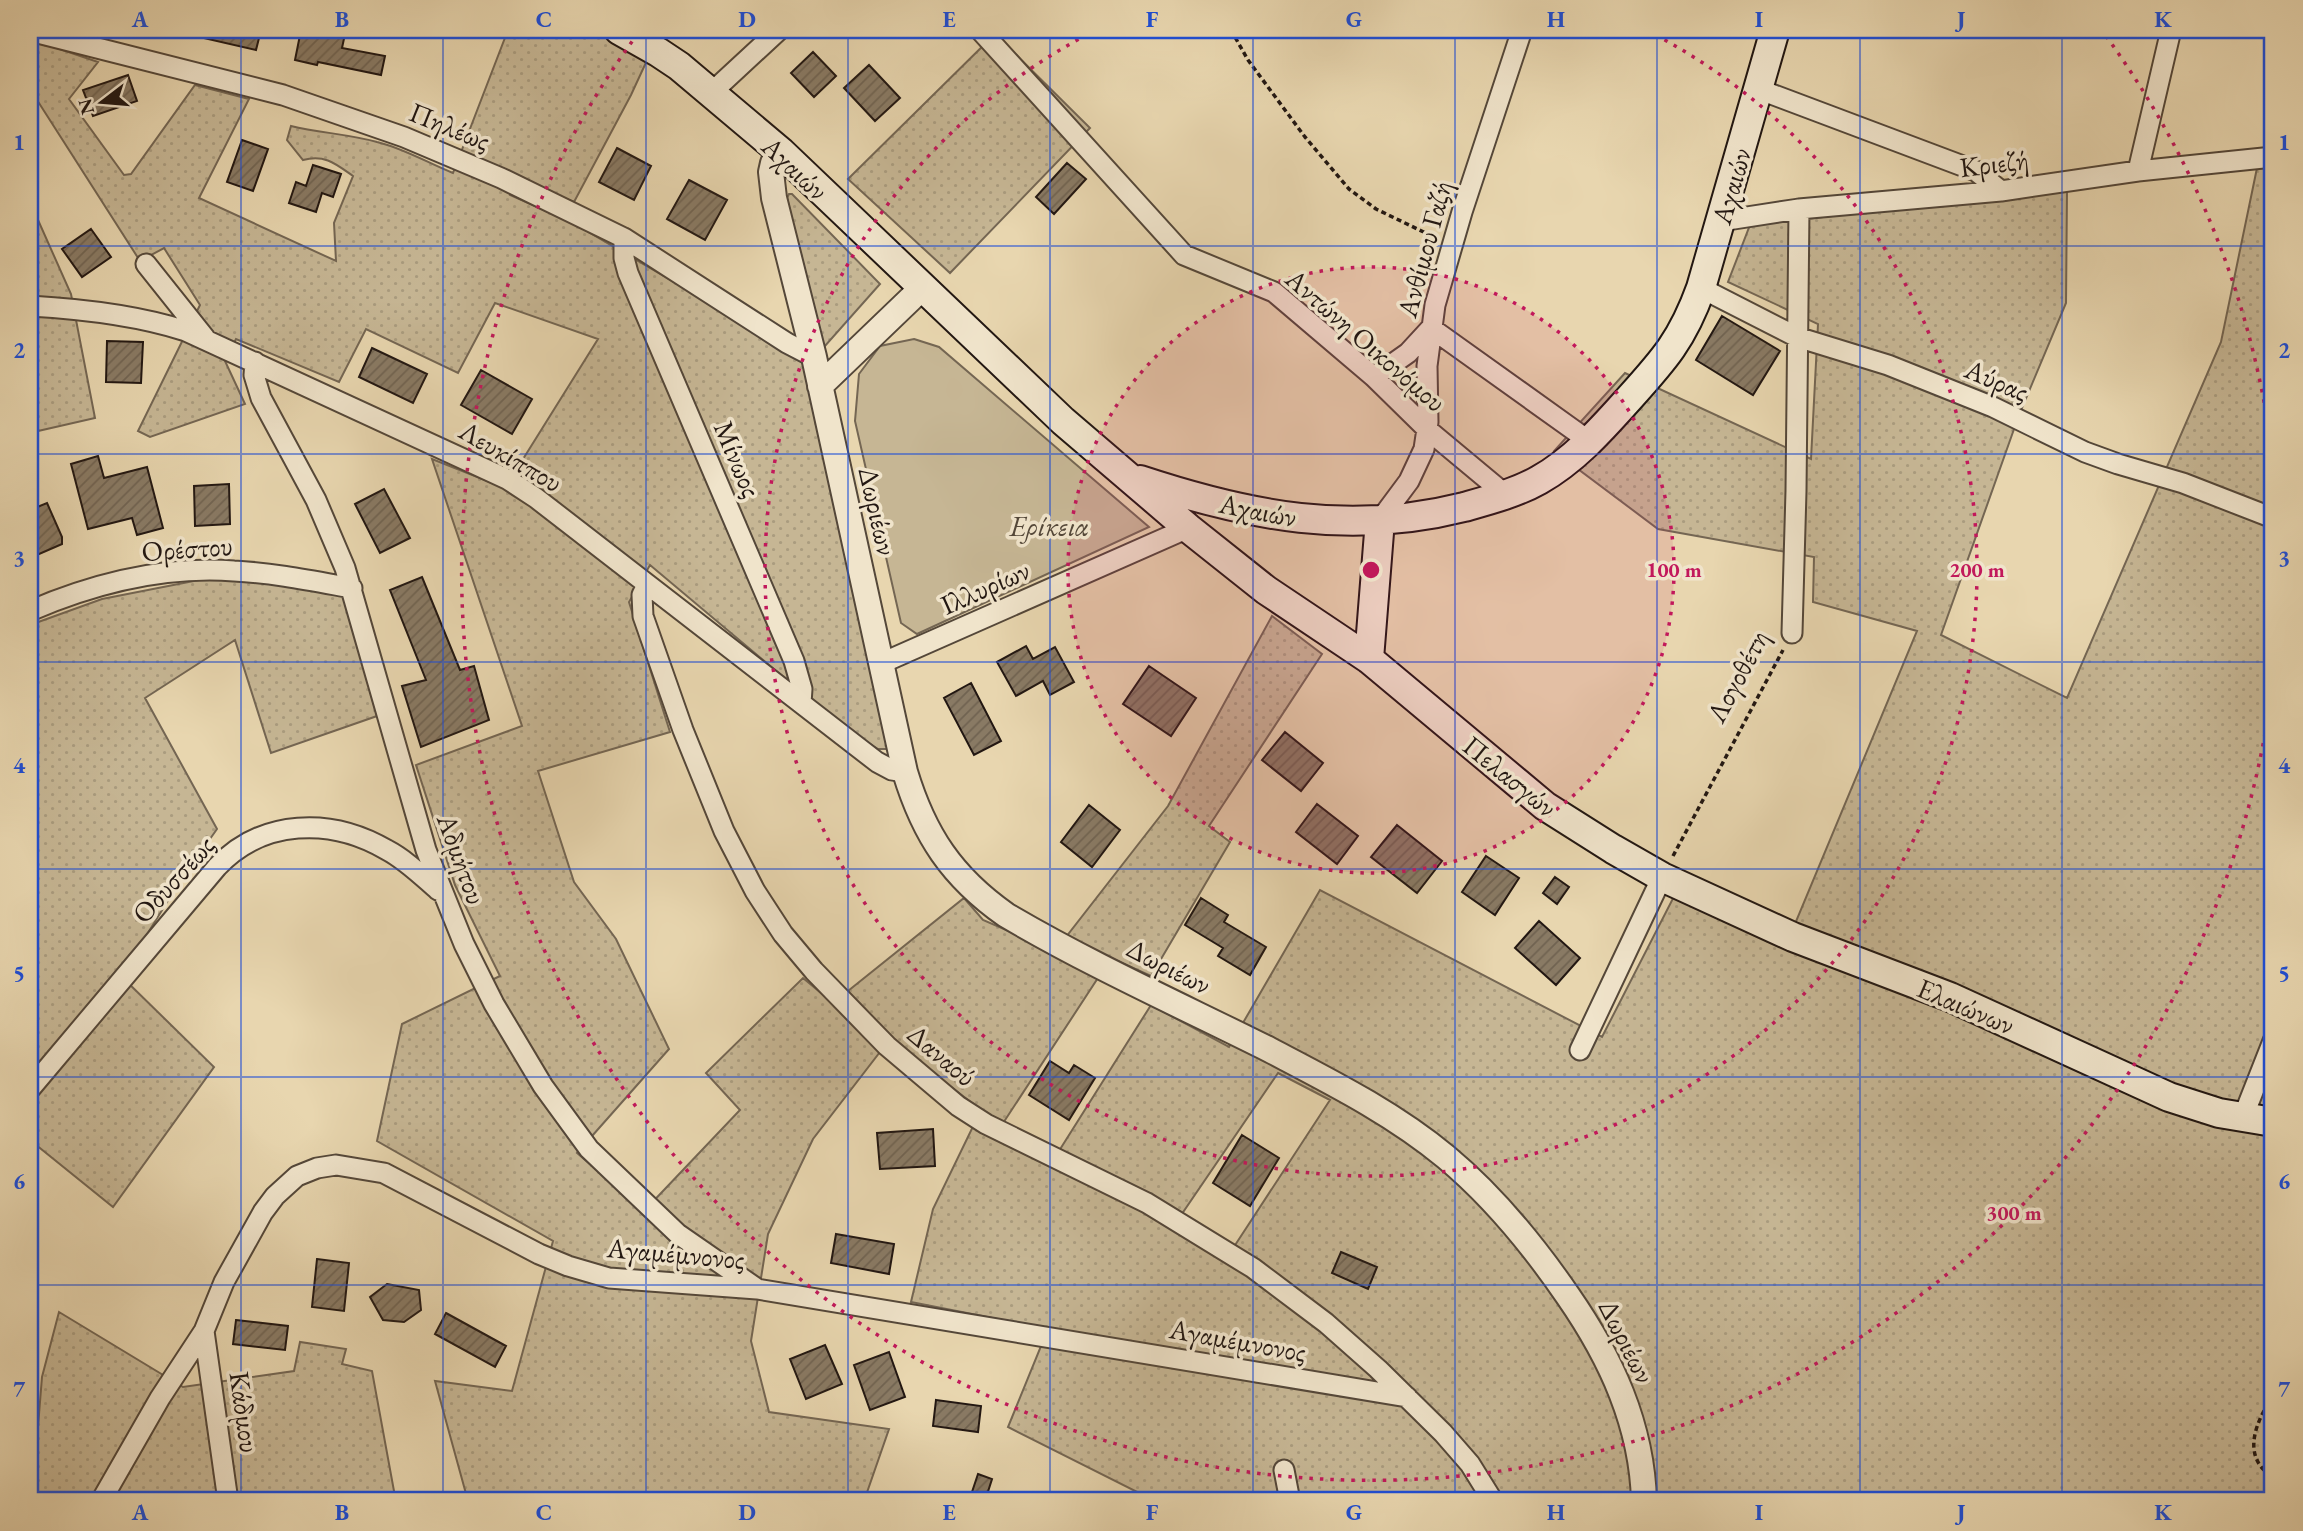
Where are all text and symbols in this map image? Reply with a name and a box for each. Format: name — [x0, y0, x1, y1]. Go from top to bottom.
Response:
text: A — [131, 4, 149, 34]
text: B — [335, 4, 349, 34]
text: C — [536, 4, 552, 34]
text: D — [738, 4, 756, 34]
text: E — [942, 4, 956, 34]
text: F — [1146, 4, 1159, 34]
text: G — [1346, 4, 1362, 34]
text: H — [1547, 4, 1565, 34]
text: I — [1755, 4, 1763, 34]
text: J — [1955, 4, 1966, 34]
text: K — [2154, 4, 2172, 34]
north arrow — [66, 66, 136, 136]
street label: Πηλέως — [404, 94, 496, 158]
text: N — [72, 95, 100, 117]
text: 1 — [13, 127, 25, 157]
text: 1 — [2278, 127, 2290, 157]
street label: Αχαιών — [753, 128, 836, 208]
street label: Κριεζή — [1958, 141, 2030, 185]
street label: Αχαιών — [1703, 144, 1759, 229]
street label: Ανθίμου Γαζή — [1388, 177, 1459, 322]
street label: Αντώνη Οικονόμου — [1278, 260, 1454, 420]
text: 2 — [13, 335, 25, 365]
text: 2 — [2278, 335, 2290, 365]
street label: Αύρας — [1959, 350, 2034, 409]
street label: Λευκίππου — [452, 412, 569, 500]
street label: Μίνωος — [706, 415, 770, 503]
street label: Δωριέων — [850, 463, 906, 559]
street label: Αχαιών — [1215, 485, 1300, 535]
park label: Ερίκεια — [1009, 508, 1088, 544]
street label: Ορέστου — [140, 527, 234, 569]
text: 3 — [13, 543, 25, 573]
text: 3 — [2278, 543, 2290, 573]
street label: Ιλλυρίων — [935, 552, 1035, 622]
text: 100 m — [1646, 556, 1702, 583]
text: 200 m — [1949, 556, 2005, 583]
centre of rings — [1359, 558, 1383, 582]
street label: Λογοθέτη — [1697, 624, 1776, 729]
street label: Πελασγών — [1456, 727, 1564, 825]
text: 4 — [13, 750, 26, 780]
text: 4 — [2278, 750, 2291, 780]
street label: Αδμήτου — [429, 808, 495, 909]
street label: Οδυσσέως — [124, 827, 222, 931]
street label: Δωριέων — [1121, 930, 1217, 1002]
text: 5 — [13, 958, 25, 988]
text: 5 — [2278, 958, 2290, 988]
street label: Ελαιώνων — [1912, 969, 2020, 1043]
street label: Δαναού — [900, 1016, 984, 1094]
text: 6 — [13, 1166, 25, 1196]
text: 6 — [2278, 1166, 2290, 1196]
text: 300 m — [1986, 1199, 2042, 1226]
street label: Αγαμέμνονος — [605, 1229, 746, 1277]
street label: Δωριέων — [1591, 1293, 1663, 1389]
street label: Αγαμέμνονος — [1166, 1310, 1309, 1370]
street label: Κάδμου — [221, 1369, 269, 1455]
text: 7 — [13, 1374, 26, 1404]
text: 7 — [2278, 1374, 2291, 1404]
text: A — [131, 1497, 149, 1527]
text: B — [335, 1497, 349, 1527]
text: C — [536, 1497, 552, 1527]
text: D — [738, 1497, 756, 1527]
text: E — [942, 1497, 956, 1527]
text: F — [1146, 1497, 1159, 1527]
text: G — [1346, 1497, 1362, 1527]
text: H — [1547, 1497, 1565, 1527]
text: I — [1755, 1497, 1763, 1527]
text: J — [1955, 1497, 1966, 1527]
text: K — [2154, 1497, 2172, 1527]

